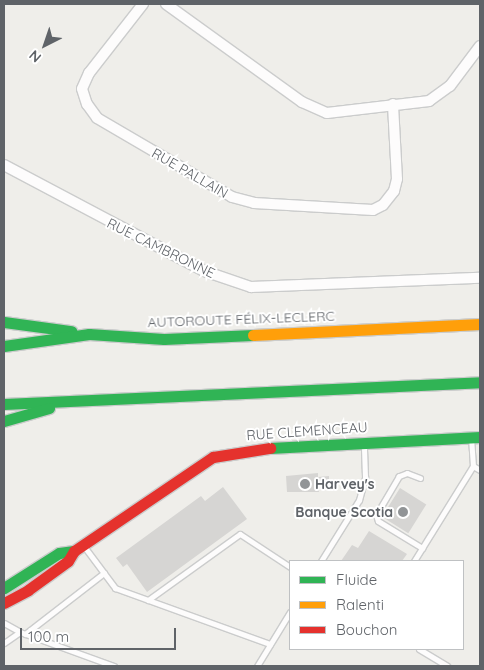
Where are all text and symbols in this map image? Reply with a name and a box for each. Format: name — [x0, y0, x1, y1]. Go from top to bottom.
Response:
north arrow — [20, 20, 70, 70]
text: N — [25, 46, 45, 66]
street label: RUE PALLAIN — [149, 144, 231, 202]
street label: RUE CAMBRONNE — [104, 215, 218, 281]
street label: AUTOROUTE FÉLIX-LECLERC — [147, 307, 335, 331]
street label: RUE CLEMENCEAU — [246, 418, 368, 444]
place label: Harvey's — [315, 476, 375, 492]
marker: Harvey's — [299, 478, 311, 490]
place label: Banque Scotia — [295, 504, 393, 520]
marker: Banque Scotia — [397, 506, 409, 518]
legend — [289, 560, 464, 650]
text: Fluide — [336, 570, 377, 589]
text: Ralenti — [336, 595, 384, 614]
scale bar — [22, 618, 179, 650]
text: Bouchon — [336, 620, 397, 639]
text: 100 m — [28, 627, 69, 646]

